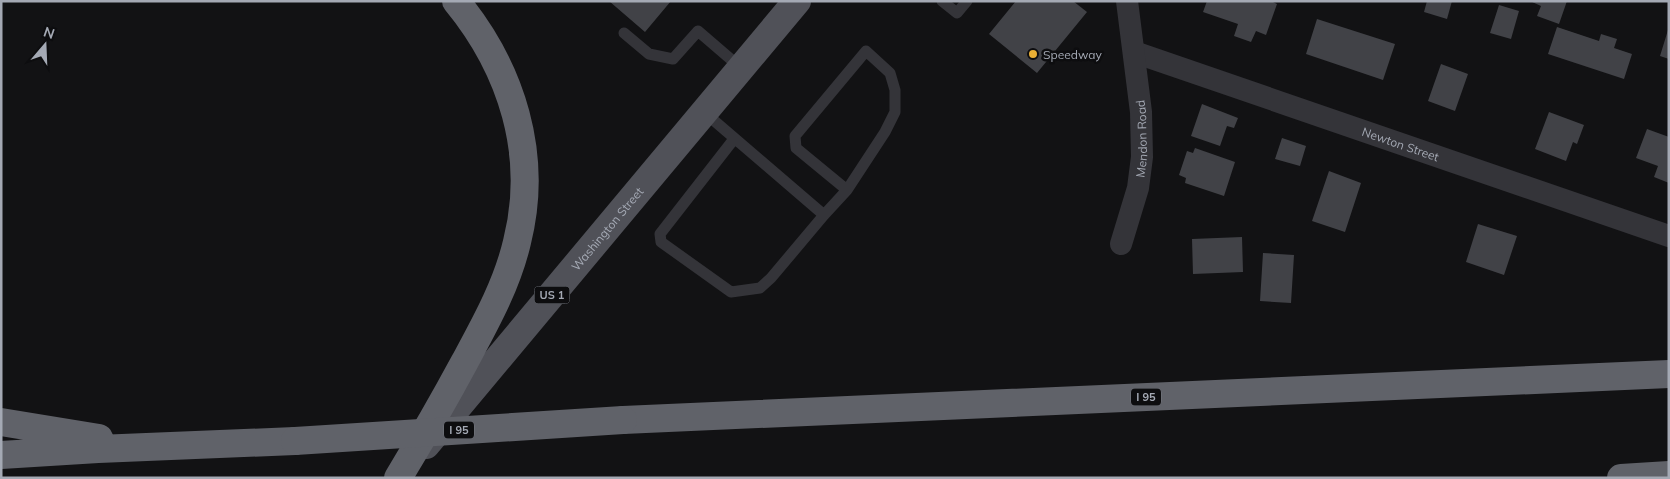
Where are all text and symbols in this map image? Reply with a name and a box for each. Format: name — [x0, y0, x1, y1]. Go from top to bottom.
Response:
north arrow — [20, 20, 70, 70]
text: N — [41, 22, 57, 43]
place label: Speedway — [1043, 47, 1102, 62]
marker: Speedway — [1027, 48, 1039, 60]
street label: Mendon Road — [1132, 99, 1150, 178]
street label: Newton Street — [1360, 124, 1441, 164]
street label: Washington Street — [568, 184, 646, 273]
road number: US 1 — [534, 286, 570, 304]
road number: I 95 — [1131, 388, 1161, 406]
road number: I 95 — [444, 422, 474, 438]

